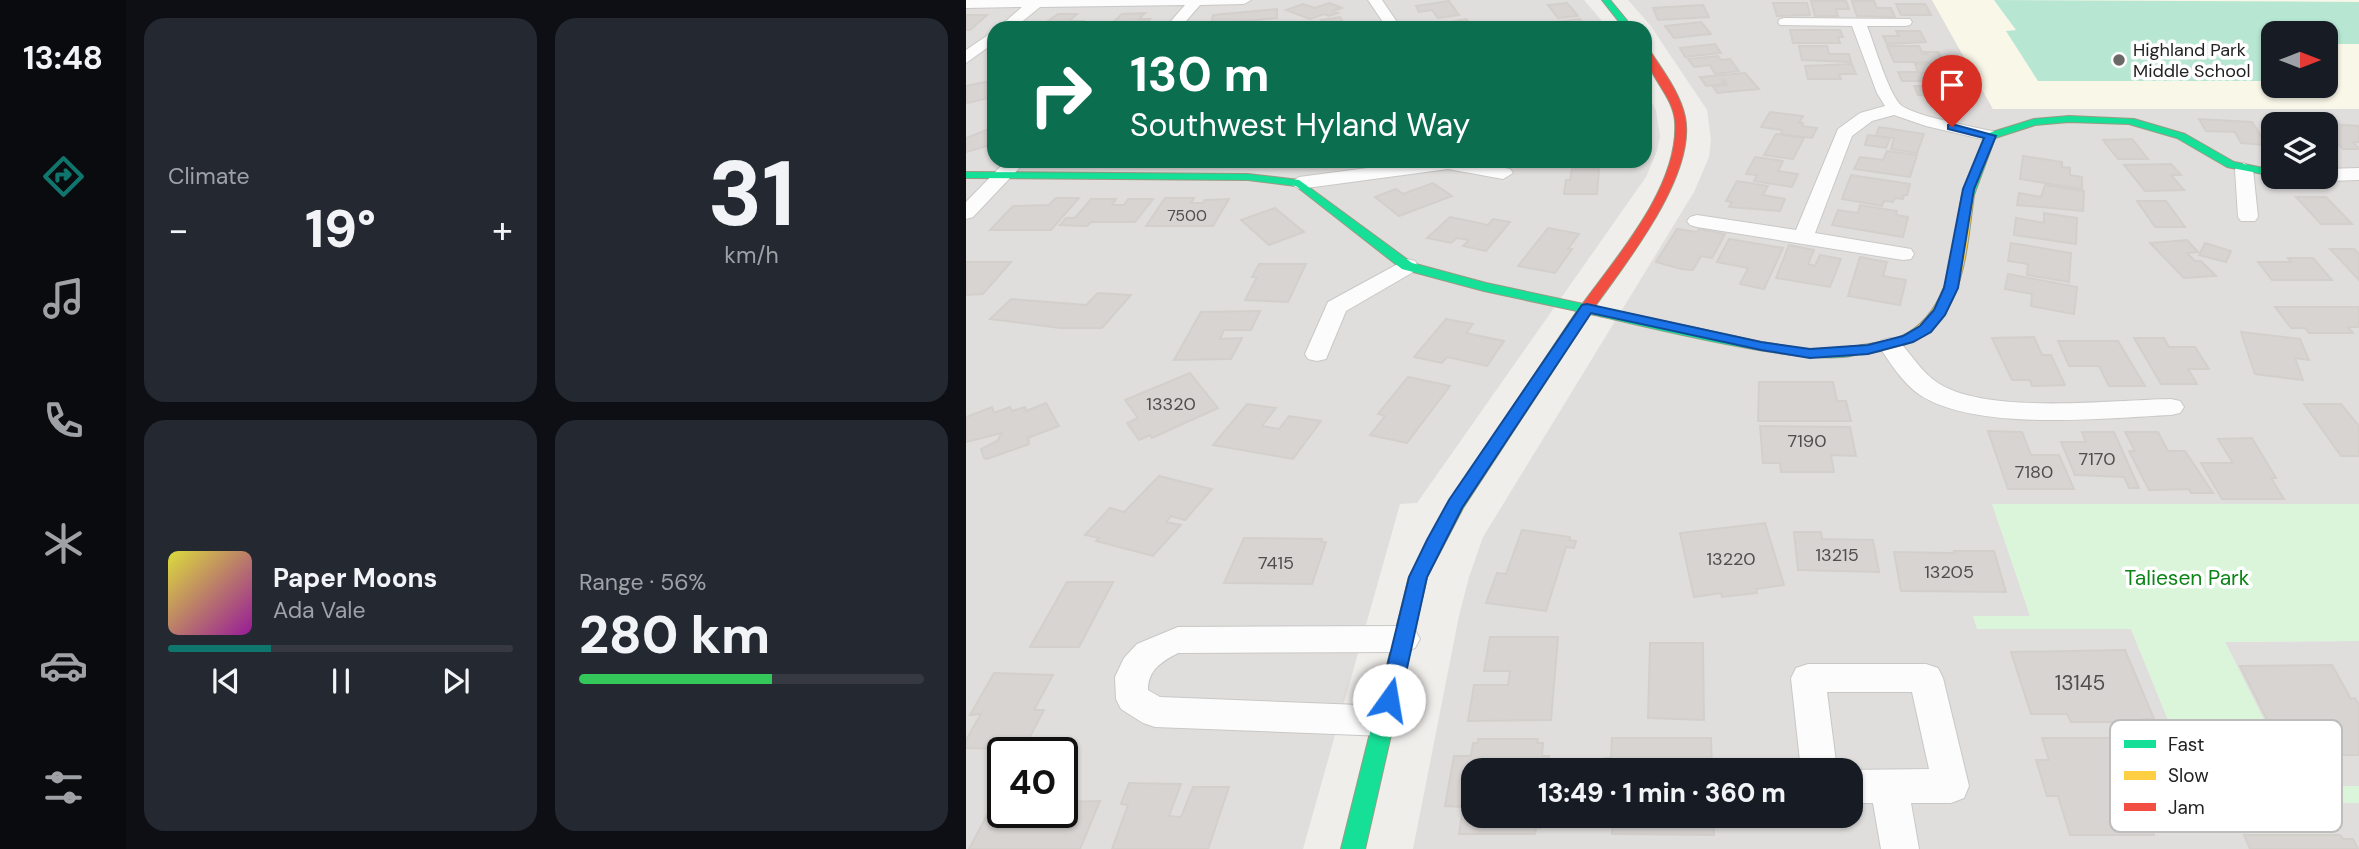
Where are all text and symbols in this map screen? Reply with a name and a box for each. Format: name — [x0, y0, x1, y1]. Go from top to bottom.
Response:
north arrow — [2261, 21, 2338, 98]
map controls — [2261, 21, 2338, 189]
text: 13:48 — [23, 37, 103, 79]
place label: Highland Park Middle School — [2133, 38, 2251, 83]
text: 130 m — [1130, 42, 1270, 106]
icon: right — [1015, 49, 1106, 140]
marker: Highland Park Middle School — [2111, 52, 2127, 68]
pin — [1922, 55, 1982, 127]
icon: arrive — [1933, 66, 1971, 104]
text: Southwest Hyland Way — [1130, 104, 1470, 146]
button: layers — [2261, 112, 2338, 189]
text: 31 — [708, 135, 795, 253]
icon: directions — [39, 152, 88, 201]
text: Climate — [168, 161, 250, 191]
text: 19° — [305, 195, 376, 263]
text: − — [168, 205, 189, 255]
text: + — [492, 205, 513, 255]
house number: 7500 — [1167, 205, 1207, 226]
text: km/h — [724, 240, 779, 270]
icon: music — [39, 274, 88, 323]
house number: 13320 — [1146, 392, 1196, 416]
icon: phone — [39, 396, 88, 445]
house number: 7190 — [1788, 429, 1826, 453]
house number: 7170 — [2079, 447, 2115, 471]
house number: 7180 — [2015, 460, 2053, 484]
icon: climate — [39, 519, 88, 568]
house number: 13215 — [1815, 543, 1859, 567]
house number: 13220 — [1706, 547, 1756, 571]
house number: 7415 — [1258, 551, 1294, 575]
house number: 13205 — [1924, 560, 1974, 584]
text: Paper Moons — [273, 561, 437, 595]
park label: Taliesen Park — [2125, 564, 2250, 592]
text: Range · 56% — [579, 567, 706, 597]
text: Ada Vale — [273, 595, 366, 625]
text: 280 km — [579, 601, 770, 669]
icon: car — [39, 641, 88, 690]
icon: previous — [207, 662, 245, 700]
icon: pause — [322, 662, 360, 700]
icon: next — [437, 662, 475, 700]
position arrow — [1352, 663, 1426, 737]
house number: 13145 — [2055, 669, 2105, 697]
legend — [2110, 720, 2342, 832]
text: Fast — [2168, 732, 2204, 757]
speed limit sign: 40 — [987, 737, 1078, 828]
icon: filters — [39, 763, 88, 812]
text: Slow — [2168, 763, 2209, 788]
text: 13:49 · 1 min · 360 m — [1538, 776, 1786, 810]
text: Jam — [2168, 795, 2205, 820]

